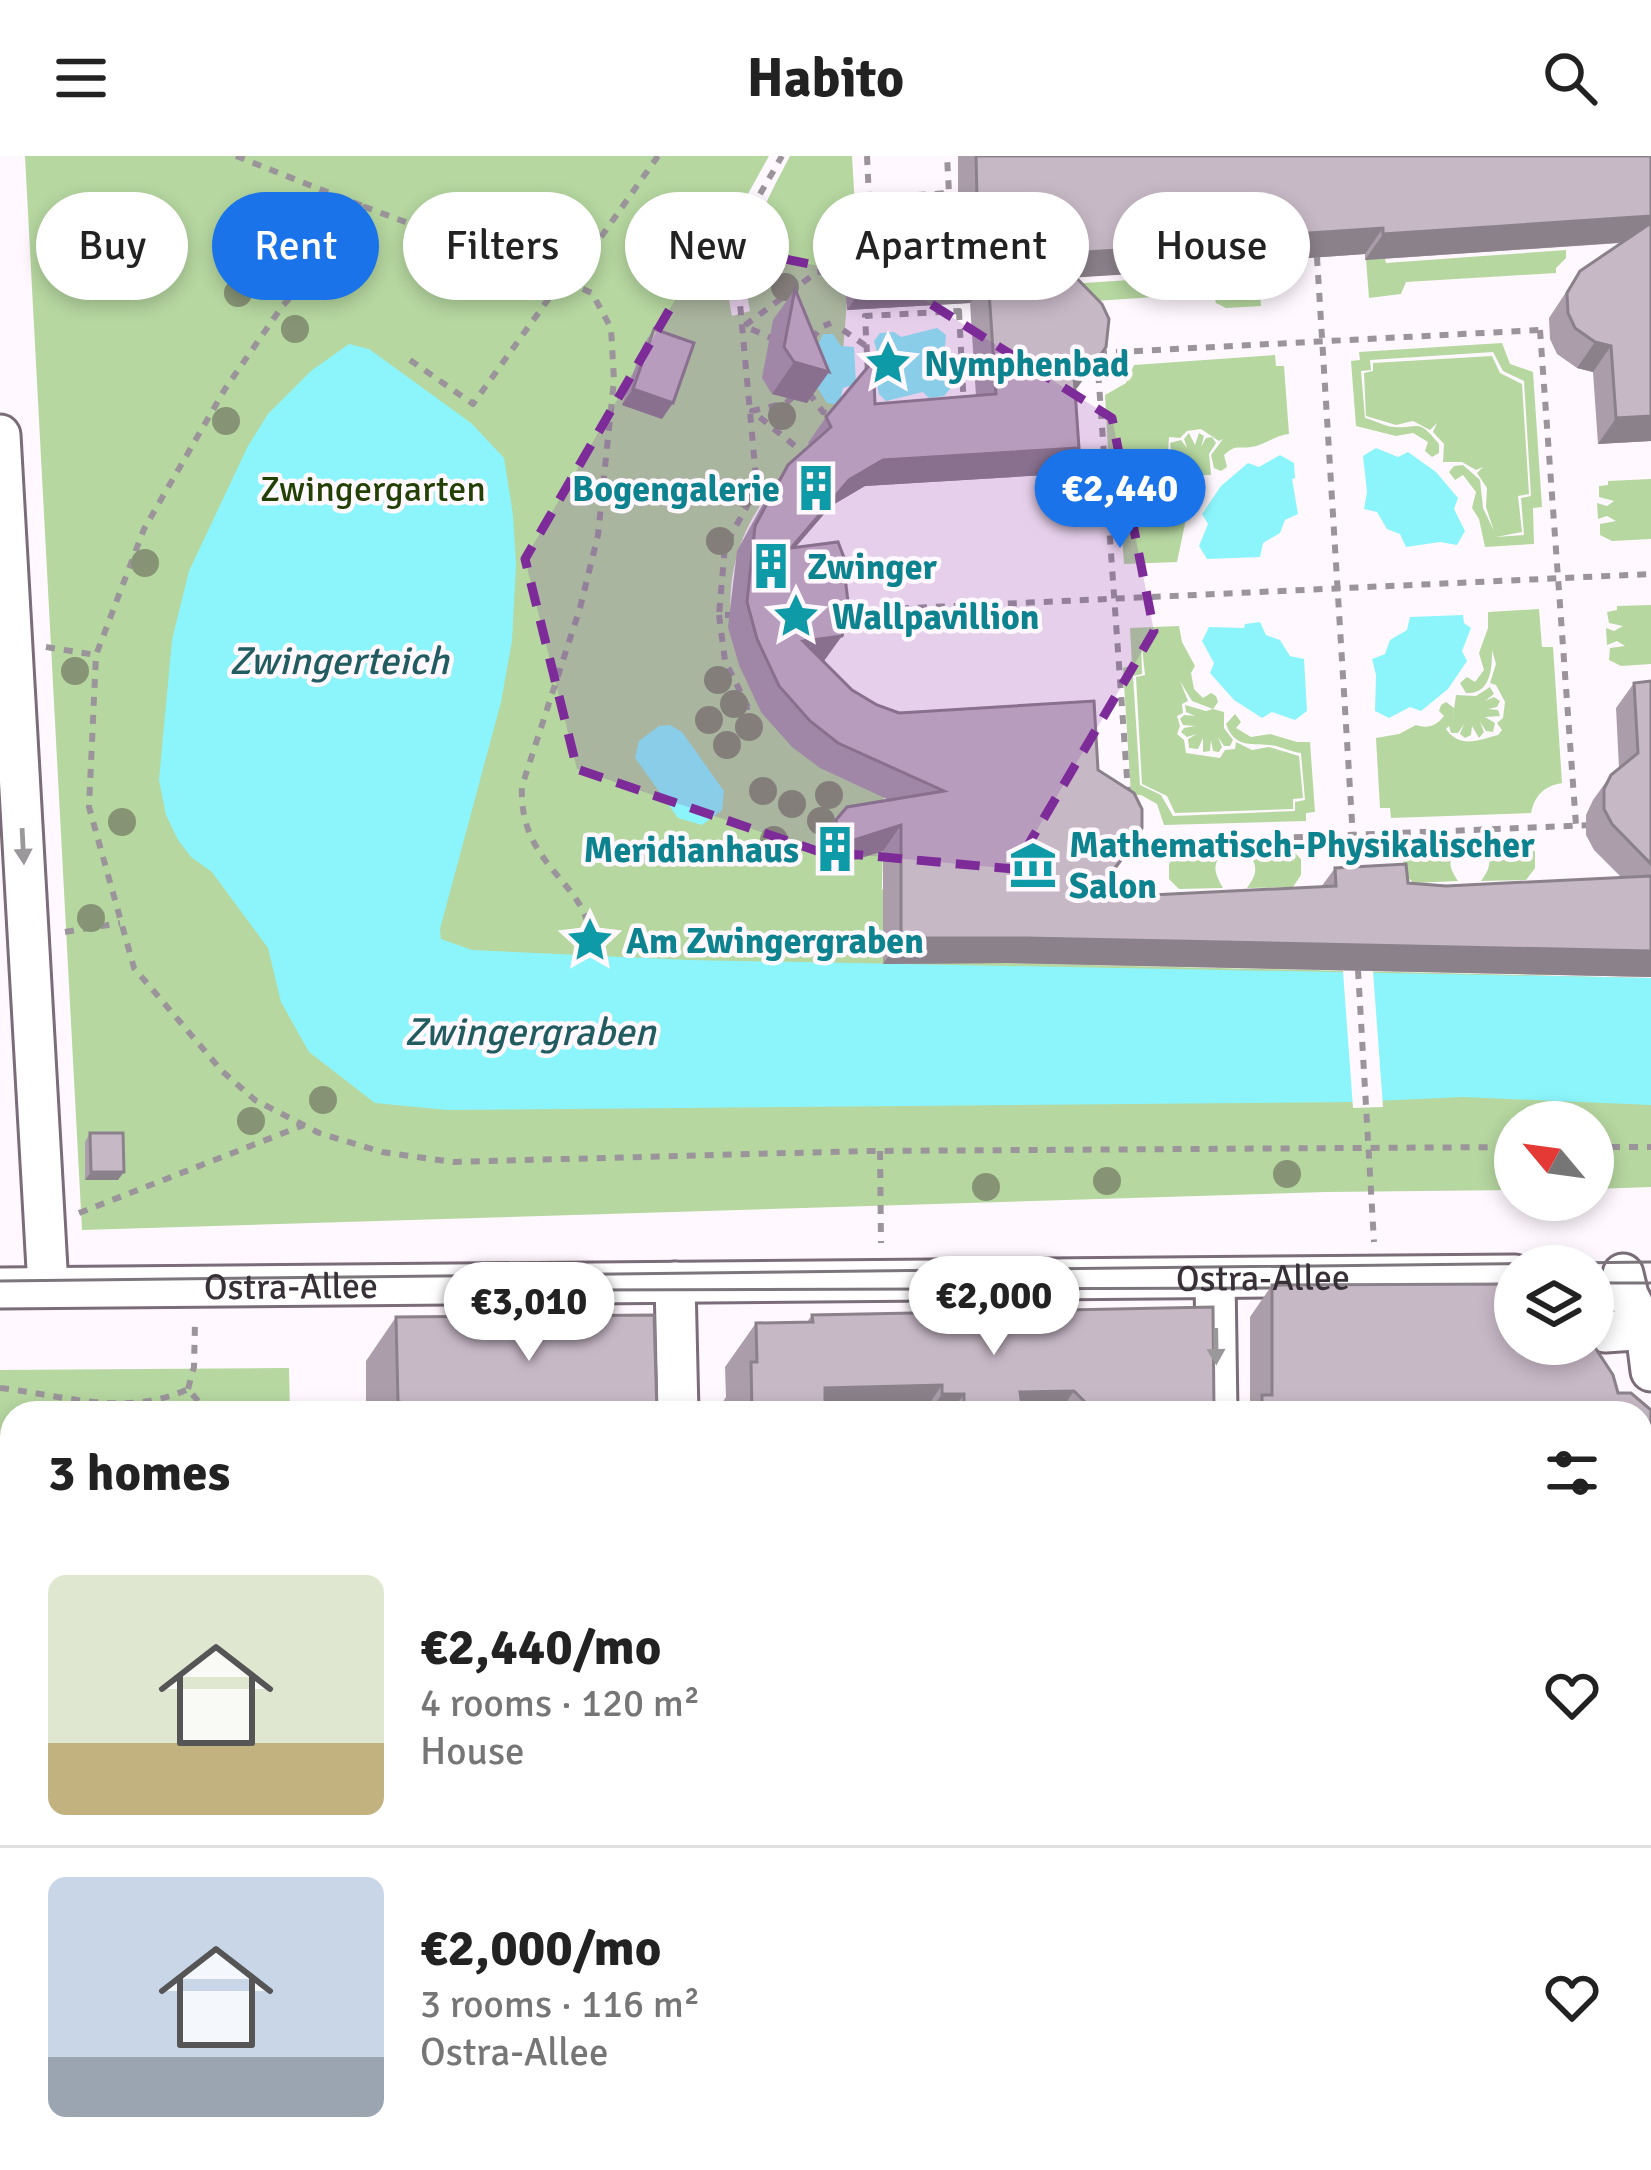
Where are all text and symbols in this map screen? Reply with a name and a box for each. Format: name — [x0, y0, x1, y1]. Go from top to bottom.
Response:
icon: menu — [48, 45, 114, 111]
text: Habito — [747, 45, 904, 112]
icon: search — [1537, 45, 1603, 111]
chip: Buy — [36, 192, 188, 300]
chip: Rent — [212, 192, 379, 300]
chip: Filters — [403, 192, 601, 300]
chip: New — [625, 192, 789, 300]
chip: Apartment — [813, 192, 1089, 300]
chip: House — [1113, 192, 1310, 300]
place icon: Nymphenbad — [863, 338, 913, 388]
place label: Nymphenbad — [924, 342, 1130, 387]
pin: €2,440 — [1022, 449, 1218, 551]
building icon: Bogengalerie — [791, 463, 841, 513]
text: €2,440 — [1062, 464, 1178, 512]
park label: Zwingergarten — [260, 467, 486, 512]
place label: Bogengalerie — [572, 467, 780, 512]
building icon: Zwinger — [746, 541, 796, 591]
place label: Zwinger — [807, 545, 938, 590]
place icon: Wallpavillion — [771, 591, 821, 641]
place label: Wallpavillion — [832, 595, 1040, 640]
water label: Zwingerteich — [229, 637, 450, 685]
place label: Mathematisch-Physikalischer Salon — [1069, 823, 1535, 909]
building icon: Meridianhaus — [810, 824, 860, 874]
one-way arrow — [14, 828, 33, 866]
place label: Meridianhaus — [583, 828, 799, 873]
museum icon: Mathematisch-Physikalischer Salon — [1008, 840, 1058, 890]
place icon: Am Zwingergraben — [565, 915, 615, 965]
place label: Am Zwingergraben — [626, 919, 924, 964]
water label: Zwingergraben — [404, 1008, 657, 1056]
north arrow — [1494, 1101, 1614, 1221]
map controls — [1494, 1101, 1614, 1365]
button: layers — [1494, 1245, 1614, 1365]
street label: Ostra-Allee — [1176, 1255, 1350, 1302]
pin: €2,000 — [896, 1256, 1092, 1358]
pin: €3,010 — [431, 1262, 627, 1364]
street label: Ostra-Allee — [204, 1264, 378, 1310]
text: €2,000 — [936, 1271, 1052, 1319]
text: €3,010 — [471, 1277, 587, 1325]
one-way arrow — [1206, 1328, 1226, 1366]
icon: filters — [1539, 1440, 1605, 1506]
text: 3 homes — [48, 1442, 230, 1505]
text: €2,440/mo — [420, 1616, 661, 1679]
icon: home — [144, 1623, 288, 1767]
icon: heart — [1539, 1662, 1605, 1728]
text: 4 rooms · 120 m² — [420, 1679, 700, 1727]
text: House — [420, 1727, 525, 1775]
text: €2,000/mo — [420, 1917, 661, 1980]
icon: home — [144, 1925, 288, 2069]
icon: heart — [1539, 1964, 1605, 2030]
text: 3 rooms · 116 m² — [420, 1980, 700, 2028]
text: Ostra-Allee — [420, 2028, 608, 2076]

